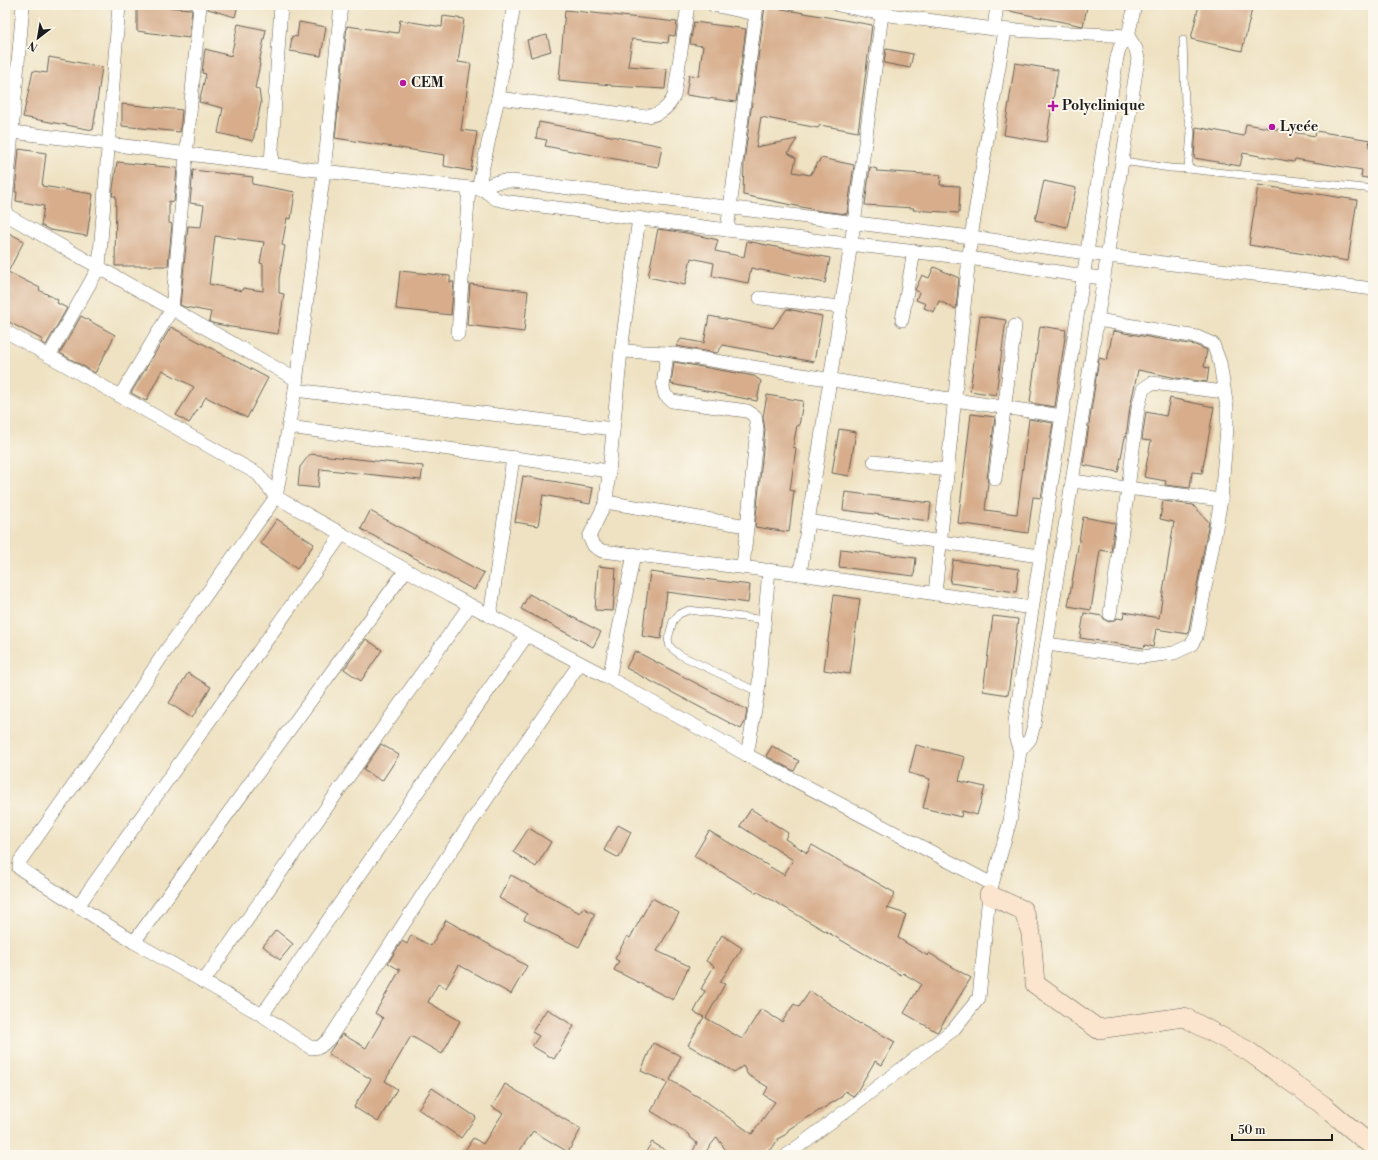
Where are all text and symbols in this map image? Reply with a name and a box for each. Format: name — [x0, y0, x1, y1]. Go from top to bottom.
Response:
north arrow — [18, 18, 58, 58]
text: N — [26, 37, 41, 54]
place label: CEM — [411, 74, 444, 92]
marker: CEM — [398, 78, 408, 88]
place label: Polyclinique — [1062, 97, 1146, 115]
marker: Polyclinique — [1047, 100, 1059, 112]
place label: Lycée — [1280, 118, 1319, 136]
marker: Lycée — [1267, 122, 1277, 132]
scale bar — [1232, 1116, 1332, 1142]
text: 50 m — [1238, 1123, 1266, 1138]

